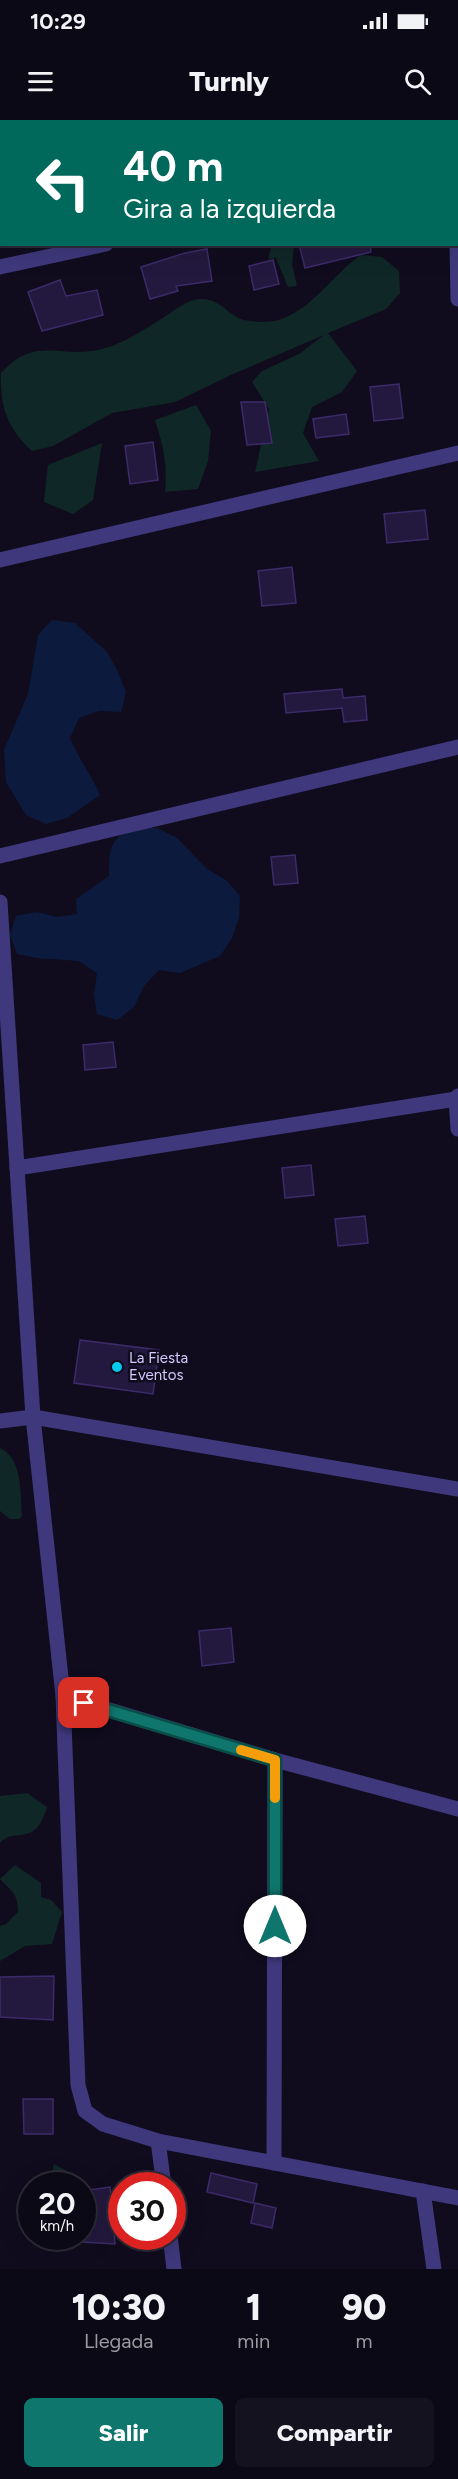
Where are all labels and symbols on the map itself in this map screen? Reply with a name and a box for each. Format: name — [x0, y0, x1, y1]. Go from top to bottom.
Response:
place label: La Fiesta Eventos — [129, 1349, 188, 1384]
marker: La Fiesta Eventos — [110, 1360, 124, 1374]
pin — [58, 1677, 109, 1728]
position arrow — [243, 1894, 307, 1958]
speed limit sign: 30 — [108, 2172, 186, 2250]

